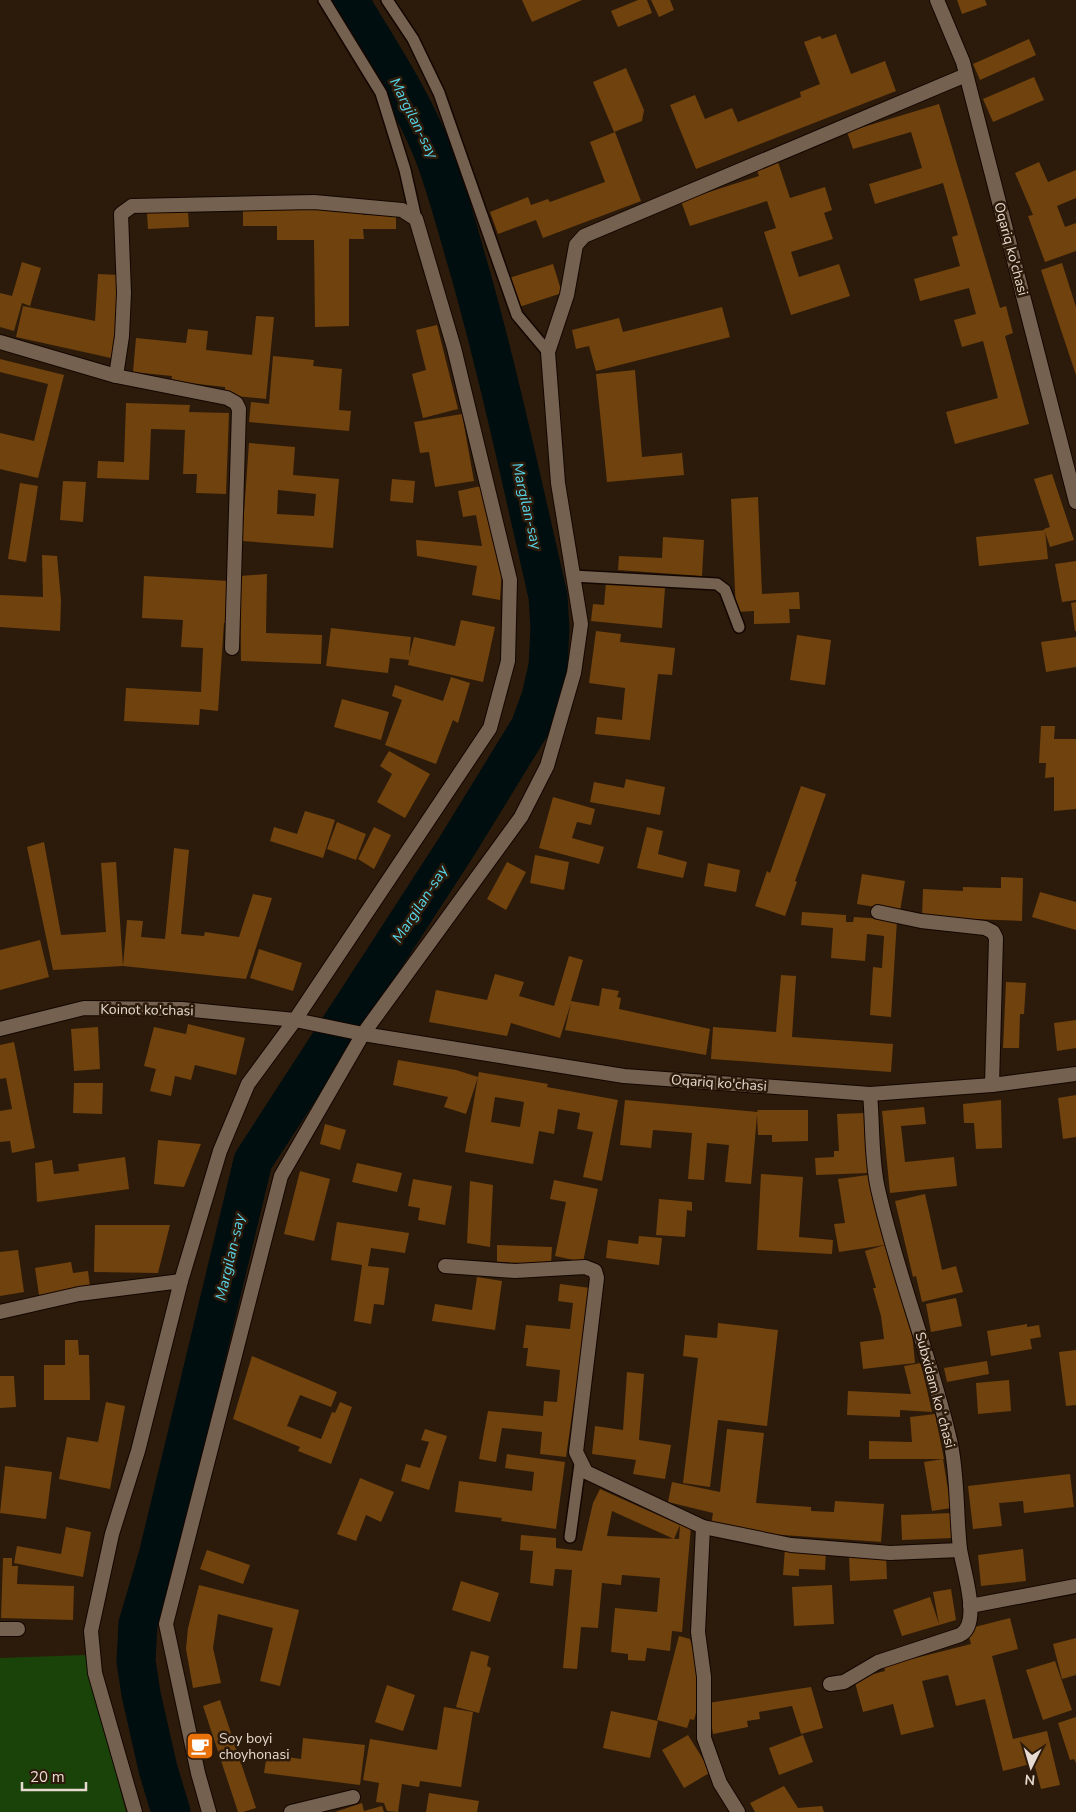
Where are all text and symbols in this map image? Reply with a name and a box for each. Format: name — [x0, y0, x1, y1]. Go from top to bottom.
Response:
water label: Margilan-say — [385, 74, 444, 163]
street label: Oqariq ko'chasi — [989, 200, 1033, 298]
water label: Margilan-say — [507, 461, 547, 553]
water label: Margilan-say — [388, 860, 453, 947]
street label: Koinot ko'chasi — [100, 1000, 194, 1020]
street label: Oqariq ko'chasi — [671, 1070, 767, 1096]
water label: Margilan-say — [210, 1210, 250, 1302]
street label: Subxidam koʻchasi — [910, 1330, 960, 1450]
place label: Soy boyi choyhonasi — [219, 1729, 289, 1764]
cafe icon: Soy boyi choyhonasi — [185, 1731, 215, 1761]
north arrow — [1006, 1742, 1056, 1792]
scale bar — [22, 1760, 86, 1792]
text: 20 m — [30, 1767, 65, 1787]
text: N — [1024, 1770, 1036, 1789]

